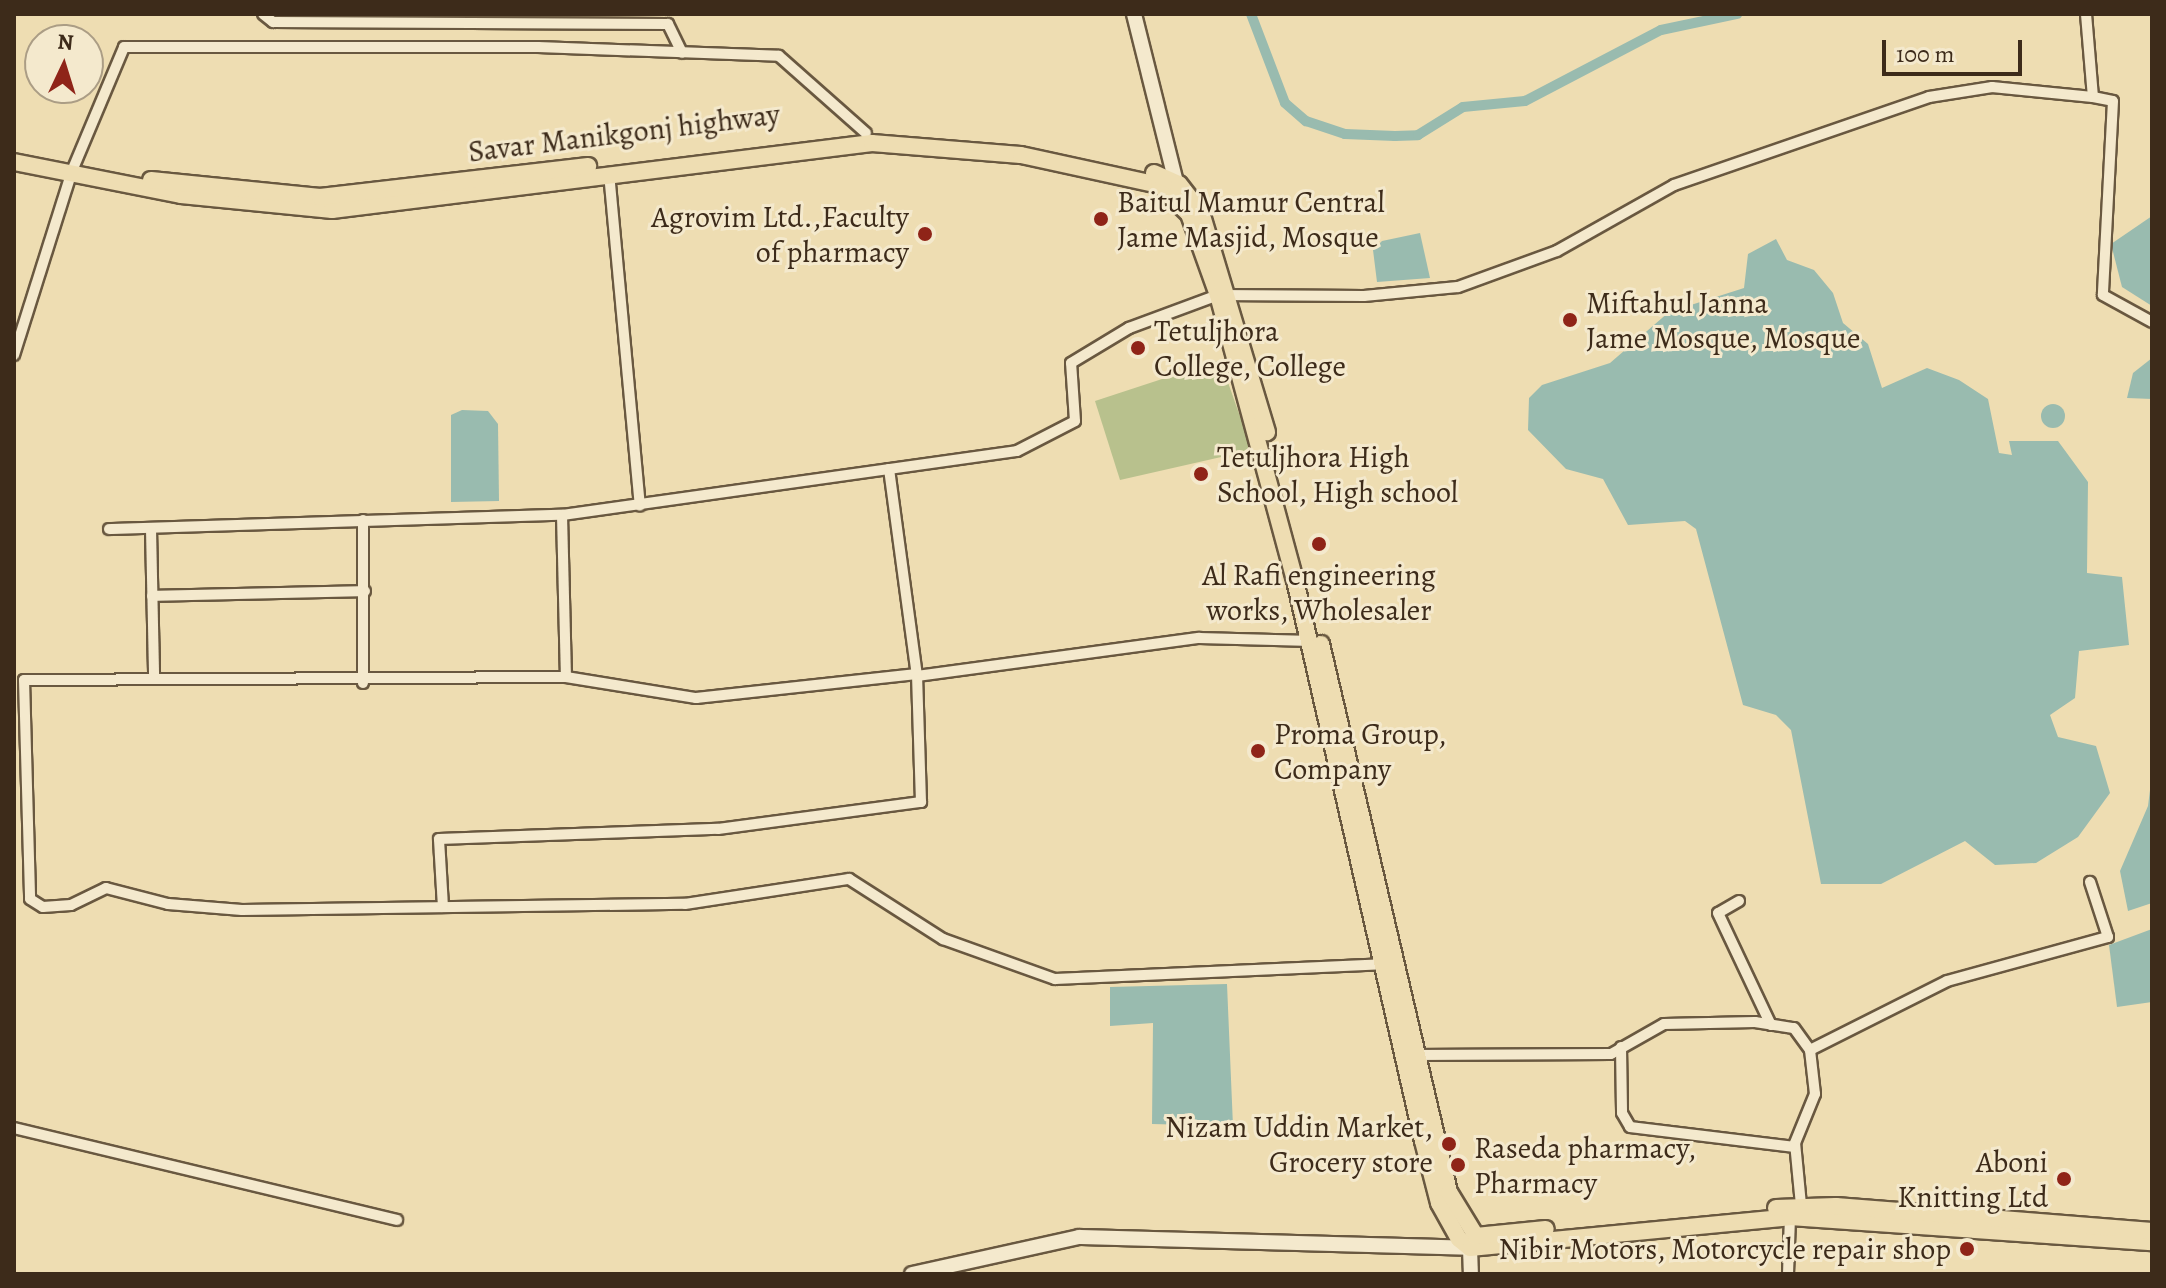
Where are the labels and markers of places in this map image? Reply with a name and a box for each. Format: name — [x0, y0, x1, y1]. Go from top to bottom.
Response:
place label: Baitul Mamur Central Jame Masjid, Mosque — [1117, 184, 1385, 254]
place label: Agrovim Ltd.,Faculty of pharmacy — [651, 199, 909, 270]
marker: Baitul Mamur Central Jame Masjid, Mosque — [1092, 210, 1110, 228]
marker: Agrovim Ltd.,Faculty of pharmacy — [916, 225, 934, 243]
place label: Miftahul Janna Jame Mosque, Mosque — [1586, 285, 1861, 356]
marker: Miftahul Janna Jame Mosque, Mosque — [1561, 311, 1579, 329]
place label: Tetuljhora College, College — [1154, 313, 1347, 384]
marker: Tetuljhora College, College — [1129, 339, 1147, 357]
place label: Tetuljhora High School, High school — [1217, 439, 1459, 510]
marker: Tetuljhora High School, High school — [1192, 465, 1210, 483]
marker: Al Rafi engineering works, Wholesaler — [1310, 535, 1328, 553]
place label: Al Rafi engineering works, Wholesaler — [1202, 557, 1436, 628]
place label: Proma Group, Company — [1274, 716, 1446, 786]
marker: Proma Group, Company — [1249, 742, 1267, 760]
place label: Nizam Uddin Market, Grocery store — [1165, 1109, 1433, 1180]
place label: Raseda pharmacy, Pharmacy — [1474, 1130, 1696, 1200]
marker: Nizam Uddin Market, Grocery store — [1440, 1135, 1458, 1153]
place label: Aboni Knitting Ltd — [1897, 1144, 2048, 1214]
marker: Raseda pharmacy, Pharmacy — [1449, 1156, 1467, 1174]
marker: Aboni Knitting Ltd — [2055, 1170, 2073, 1188]
place label: Nibir Motors, Motorcycle repair shop — [1498, 1231, 1951, 1267]
marker: Nibir Motors, Motorcycle repair shop — [1958, 1240, 1976, 1258]

